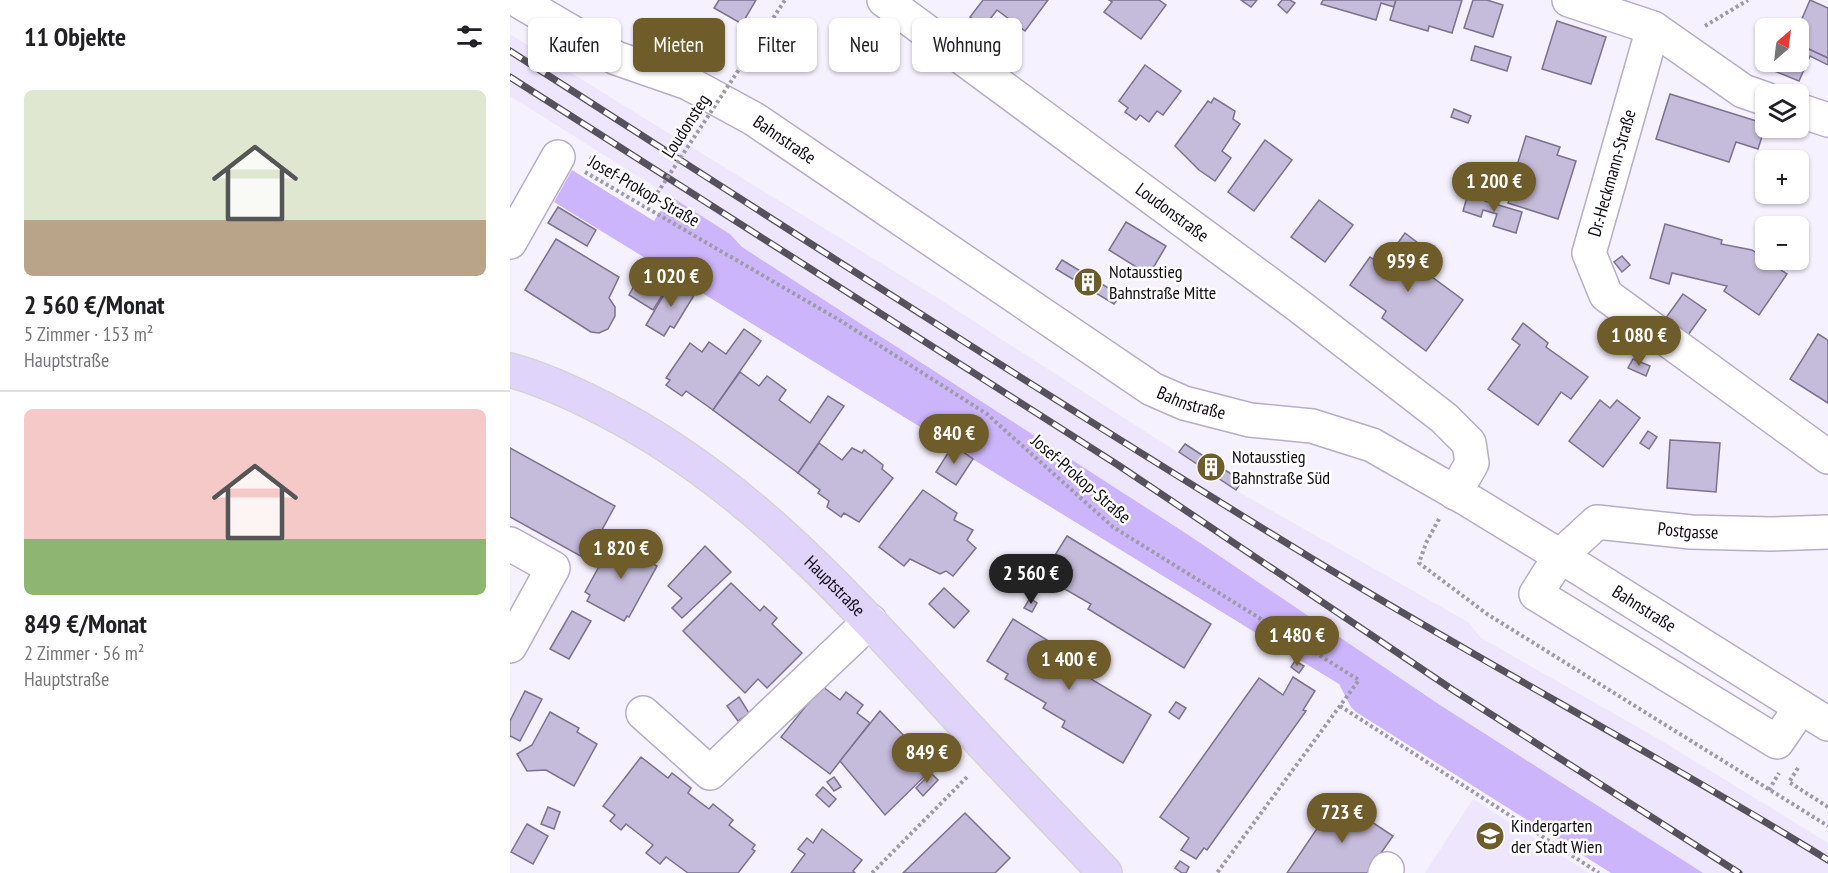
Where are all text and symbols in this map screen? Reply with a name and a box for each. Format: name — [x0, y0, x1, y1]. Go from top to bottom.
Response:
chip: Kaufen — [528, 18, 621, 72]
chip: Mieten — [633, 18, 725, 72]
chip: Filter — [737, 18, 817, 72]
chip: Neu — [829, 18, 900, 72]
chip: Wohnung — [912, 18, 1022, 72]
north arrow — [1755, 18, 1809, 72]
map controls — [1755, 18, 1809, 270]
text: 11 Objekte — [24, 20, 126, 53]
icon: filters — [453, 20, 486, 53]
button: layers — [1755, 84, 1809, 138]
street label: Loudonsteg — [656, 89, 715, 162]
street label: Dr.-Heckmann-Straße — [1582, 107, 1641, 239]
street label: Bahnstraße — [749, 110, 821, 169]
icon: home — [201, 129, 309, 237]
street label: Josef-Prokop-Straße — [584, 149, 704, 232]
button: + — [1755, 150, 1809, 204]
pin: 1 200 € — [1439, 162, 1549, 213]
text: 1 200 € — [1466, 168, 1522, 194]
street label: Loudonstraße — [1131, 178, 1214, 247]
button: − — [1755, 216, 1809, 270]
pin: 959 € — [1366, 242, 1450, 293]
text: 959 € — [1387, 248, 1429, 274]
pin: 1 020 € — [616, 257, 726, 308]
place label: Notausstieg Bahnstraße Mitte — [1109, 260, 1216, 304]
text: 1 020 € — [643, 263, 699, 289]
building icon: Notausstieg Bahnstraße Mitte — [1072, 266, 1104, 298]
text: 2 560 €/Monat — [24, 288, 165, 321]
pin: 1 080 € — [1584, 316, 1694, 367]
text: 5 Zimmer · 153 m² — [24, 321, 153, 347]
text: 1 080 € — [1611, 322, 1667, 348]
text: Hauptstraße — [24, 347, 109, 373]
street label: Bahnstraße — [1154, 381, 1228, 424]
pin: 840 € — [912, 414, 996, 465]
text: 840 € — [933, 420, 975, 446]
street label: Josef-Prokop-Straße — [1026, 428, 1136, 528]
place label: Notausstieg Bahnstraße Süd — [1232, 445, 1330, 489]
icon: home — [201, 448, 309, 556]
building icon: Notausstieg Bahnstraße Süd — [1195, 451, 1227, 483]
street label: Postgasse — [1657, 517, 1719, 544]
pin: 1 820 € — [566, 529, 676, 580]
text: 1 820 € — [593, 535, 649, 561]
street label: Hauptstraße — [800, 550, 870, 621]
pin: 2 560 € — [976, 554, 1086, 605]
text: 2 560 € — [1003, 560, 1059, 586]
street label: Bahnstraße — [1608, 580, 1681, 637]
text: 849 €/Monat — [24, 607, 147, 640]
pin: 1 480 € — [1242, 616, 1352, 667]
text: 1 480 € — [1269, 622, 1325, 648]
text: 2 Zimmer · 56 m² — [24, 640, 144, 666]
pin: 1 400 € — [1014, 640, 1124, 691]
text: 1 400 € — [1041, 646, 1097, 672]
text: Hauptstraße — [24, 666, 109, 692]
pin: 849 € — [885, 733, 969, 784]
text: 849 € — [906, 739, 948, 765]
pin: 723 € — [1300, 793, 1384, 844]
text: 723 € — [1321, 799, 1363, 825]
place label: Kindergarten der Stadt Wien — [1511, 814, 1602, 858]
school or university icon: Kindergarten der Stadt Wien — [1474, 820, 1506, 852]

